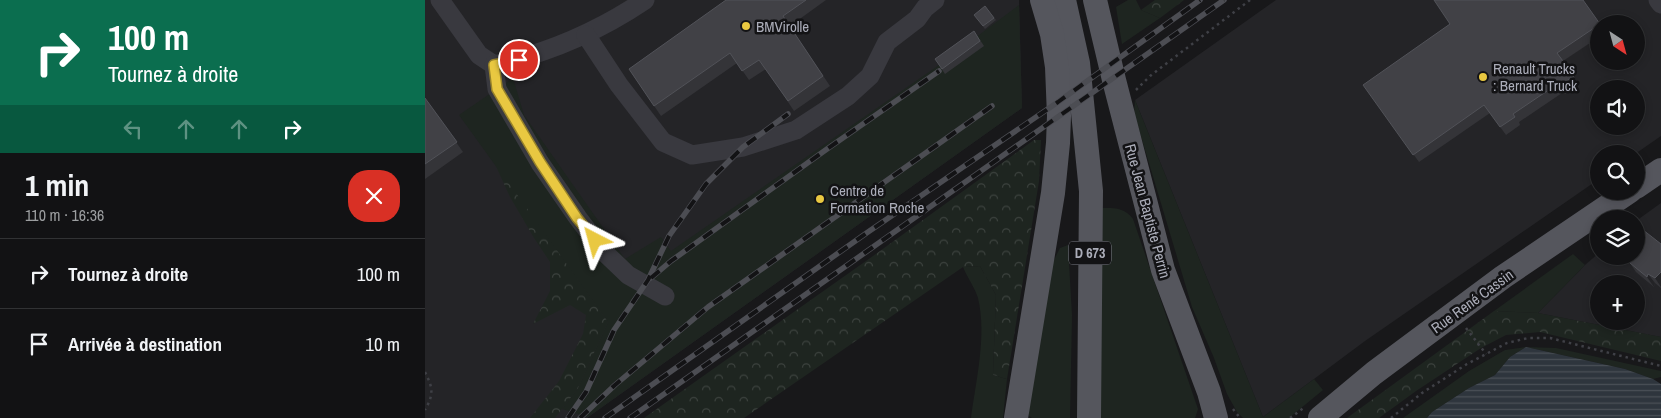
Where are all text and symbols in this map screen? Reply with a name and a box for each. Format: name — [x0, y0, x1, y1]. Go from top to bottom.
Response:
text: 100 m — [108, 14, 189, 61]
north arrow — [1590, 15, 1645, 70]
map controls — [1590, 15, 1645, 330]
place label: BMVirolle — [756, 16, 809, 37]
icon: right — [25, 20, 90, 85]
marker: BMVirolle — [740, 20, 752, 32]
pin — [498, 39, 540, 81]
icon: arrive — [505, 46, 533, 74]
place label: Renault Trucks : Bernard Truck — [1493, 58, 1578, 96]
text: Tournez à droite — [108, 59, 238, 89]
marker: Renault Trucks : Bernard Truck — [1477, 71, 1489, 83]
button: sound — [1590, 80, 1645, 135]
icon: left — [119, 115, 147, 143]
icon: ahead — [172, 115, 200, 143]
icon: ahead — [225, 115, 253, 143]
icon: right — [278, 115, 306, 143]
street label: Rue Jean Baptiste Perrin — [1120, 142, 1176, 280]
button: search — [1590, 145, 1645, 200]
text: 1 min — [25, 165, 89, 205]
button: close — [348, 170, 400, 222]
place label: Centre de Formation Roche — [830, 180, 925, 218]
marker: Centre de Formation Roche — [814, 193, 826, 205]
text: 110 m · 16:36 — [25, 204, 104, 226]
button: layers — [1590, 210, 1645, 265]
position arrow — [568, 213, 620, 265]
road number: D 673 — [1069, 242, 1111, 264]
icon: right — [25, 260, 53, 288]
text: Tournez à droite — [68, 261, 188, 287]
text: 100 m — [357, 261, 400, 287]
street label: Rue René Cassin — [1427, 264, 1517, 338]
button: + — [1590, 275, 1645, 330]
icon: arrive — [25, 330, 53, 358]
text: Arrivée à destination — [68, 331, 222, 357]
text: 10 m — [365, 331, 400, 357]

